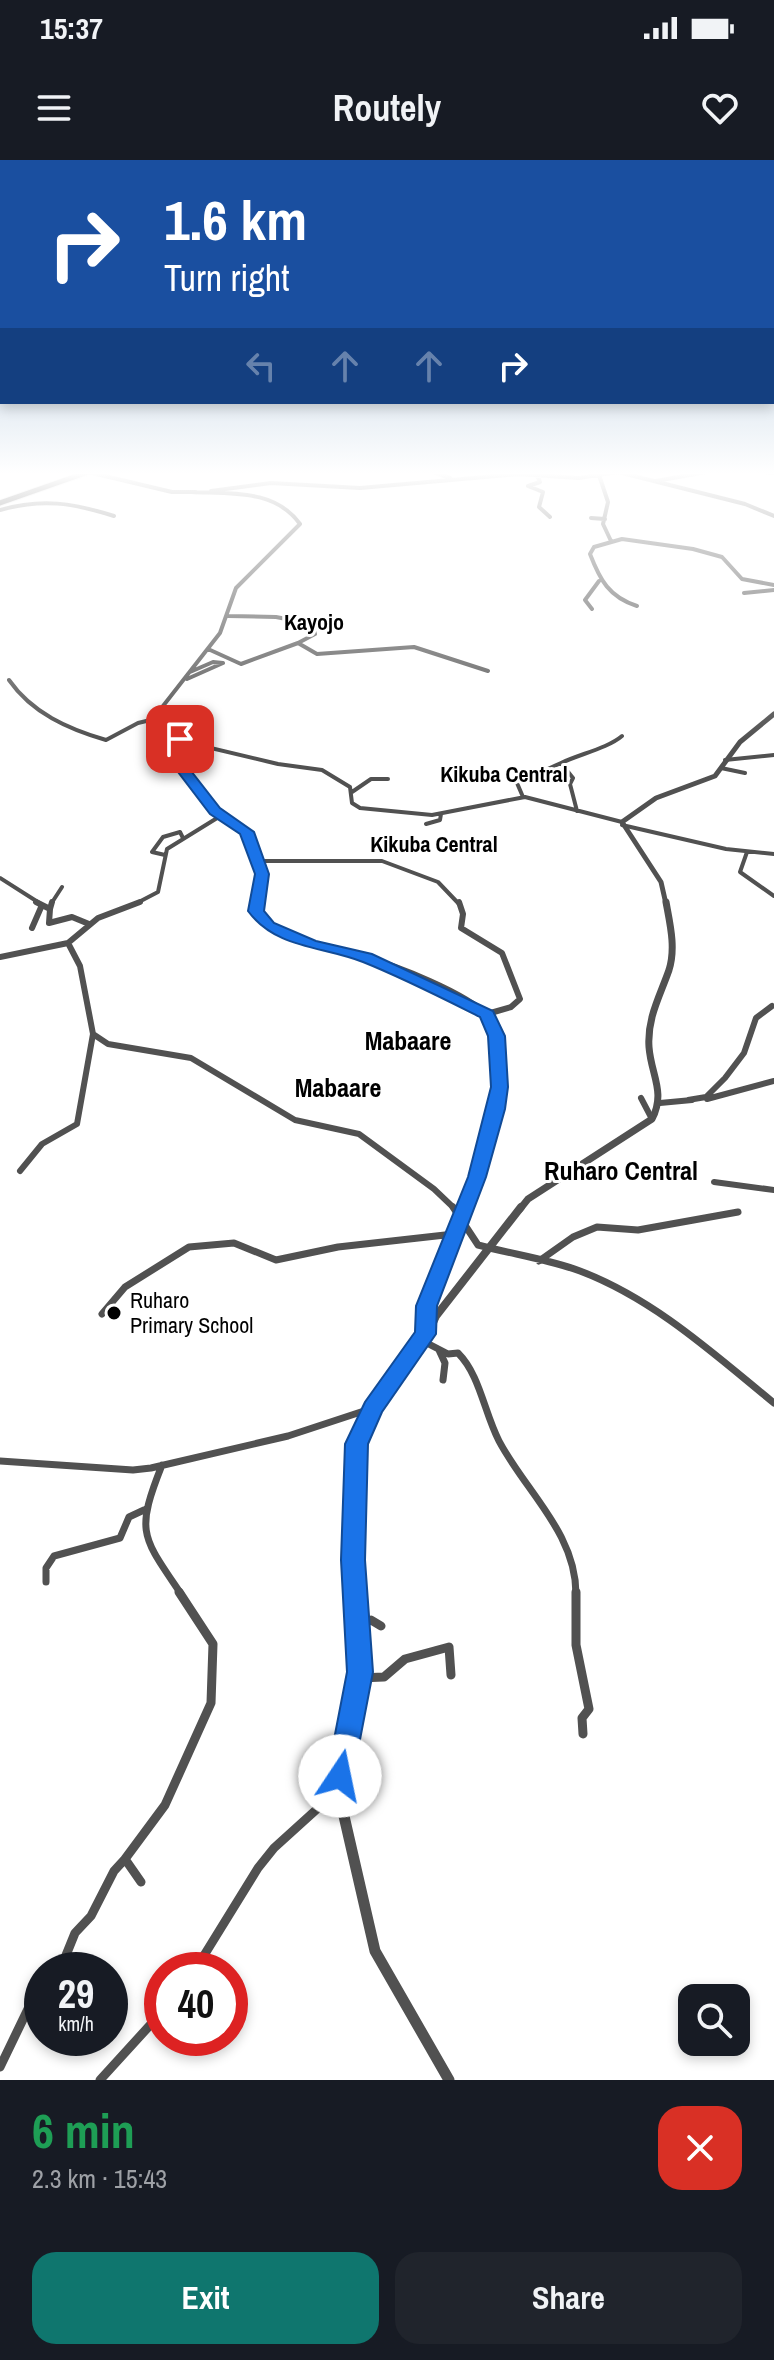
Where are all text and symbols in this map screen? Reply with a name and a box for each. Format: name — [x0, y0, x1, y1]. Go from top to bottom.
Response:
text: 15:37 — [40, 8, 103, 48]
text: Routely — [333, 84, 441, 132]
icon: menu — [32, 86, 76, 130]
icon: heart — [698, 86, 742, 130]
text: 1.6 km — [164, 182, 307, 257]
icon: right — [32, 192, 136, 296]
text: Turn right — [164, 254, 289, 302]
icon: left — [239, 344, 283, 388]
icon: ahead — [323, 344, 367, 388]
icon: ahead — [407, 344, 451, 388]
icon: right — [491, 344, 535, 388]
district label: Kayojo — [284, 607, 344, 637]
pin — [146, 705, 214, 773]
icon: arrive — [158, 717, 202, 761]
district label: Kikuba Central — [440, 759, 568, 789]
district label: Kikuba Central — [370, 829, 498, 859]
district label: Mabaare — [365, 1023, 451, 1058]
district label: Mabaare — [295, 1070, 381, 1105]
district label: Ruharo Central — [544, 1153, 698, 1188]
place label: Ruharo Primary School — [130, 1285, 253, 1340]
marker: Ruharo Primary School — [105, 1304, 123, 1322]
position arrow — [298, 1734, 382, 1818]
speed limit sign: 40 — [144, 1952, 248, 2056]
text: 29 — [58, 1967, 94, 2020]
map controls — [678, 1984, 750, 2056]
button: search — [678, 1984, 750, 2056]
text: km/h — [58, 2010, 94, 2037]
text: 6 min — [32, 2098, 135, 2163]
button: close — [658, 2106, 742, 2190]
text: 2.3 km · 15:43 — [32, 2161, 167, 2196]
button: Exit — [32, 2252, 379, 2344]
button: Share — [395, 2252, 742, 2344]

